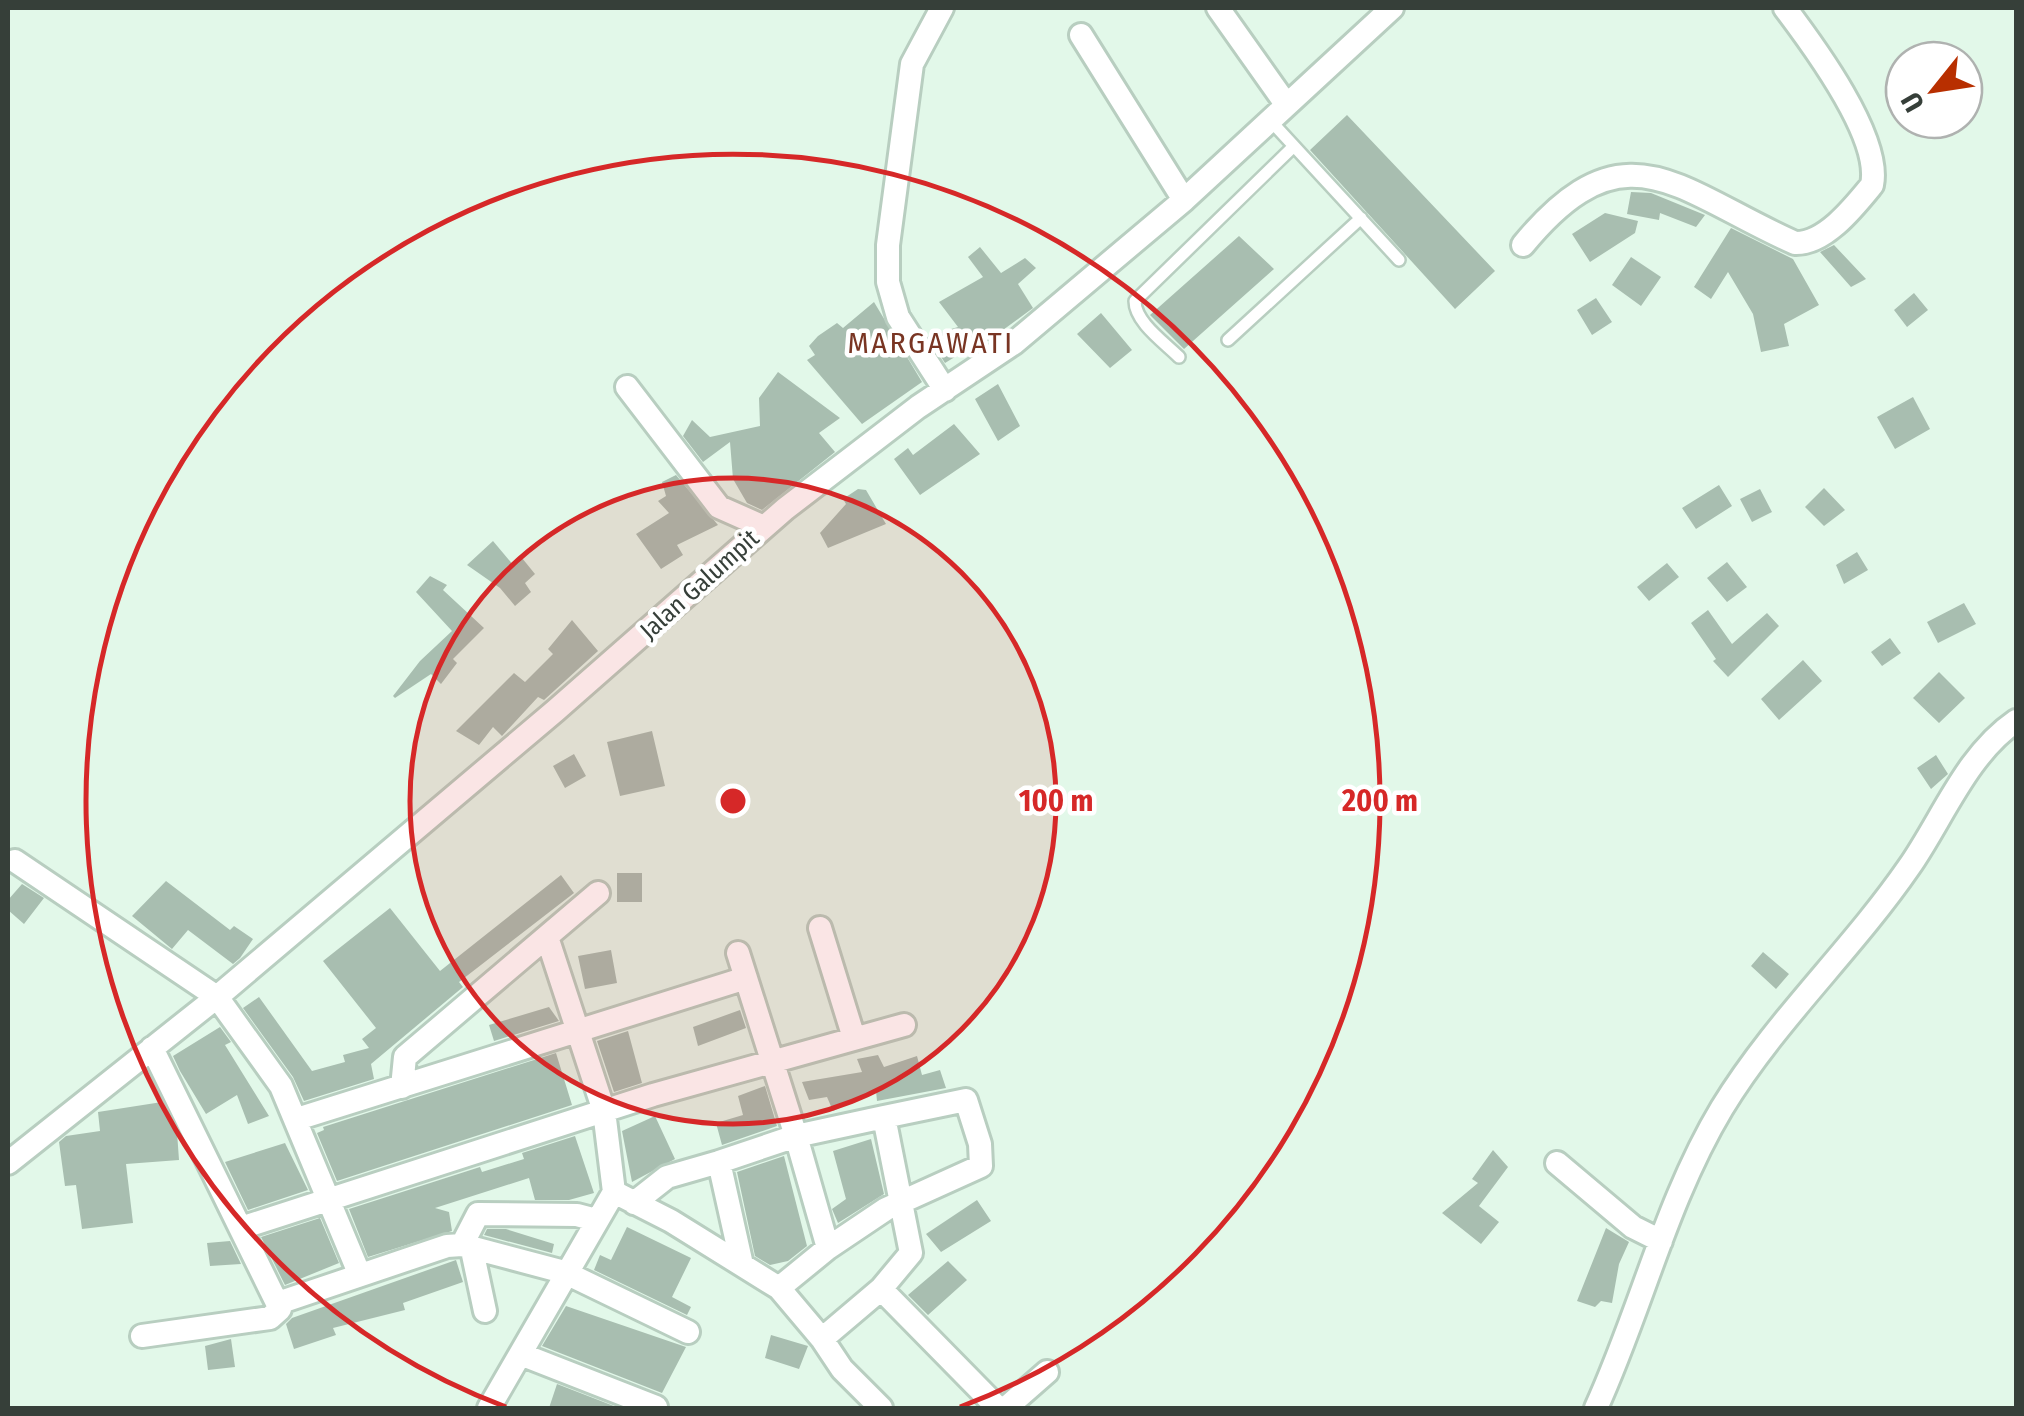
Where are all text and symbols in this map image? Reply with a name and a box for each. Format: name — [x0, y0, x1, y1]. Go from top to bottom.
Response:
north arrow — [1884, 40, 1984, 140]
text: U — [1894, 87, 1931, 118]
district label: MARGAWATI — [847, 325, 1015, 361]
street label: Jalan Galumpit — [634, 523, 766, 646]
centre of rings — [715, 783, 751, 819]
text: 100 m — [1019, 783, 1093, 819]
text: 200 m — [1341, 783, 1418, 819]

